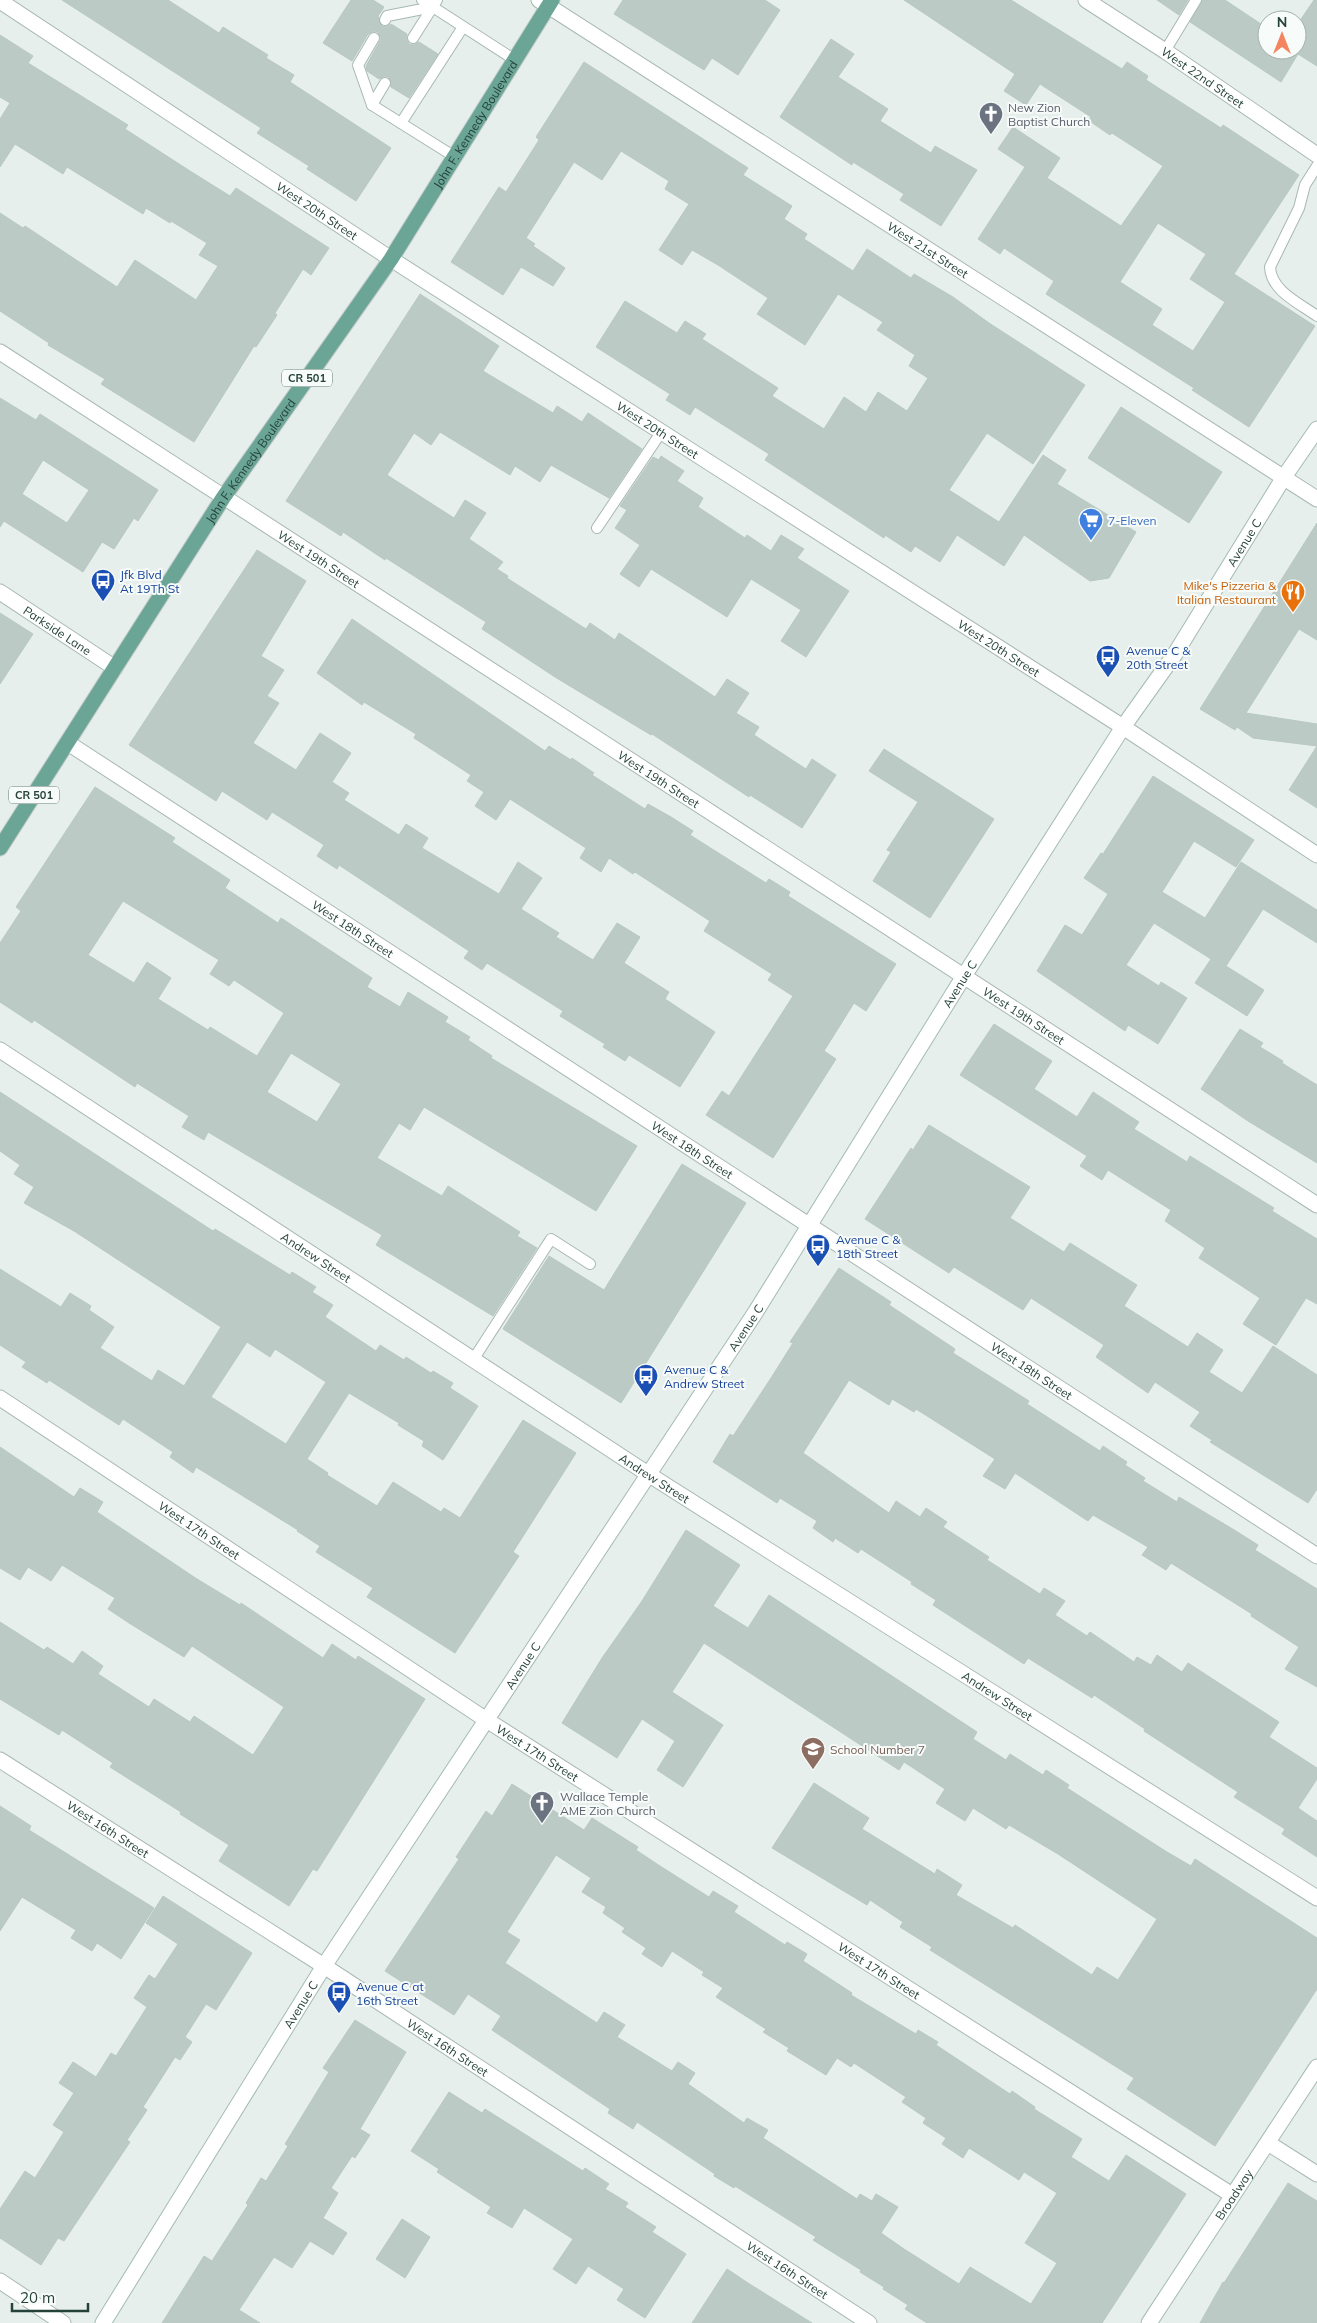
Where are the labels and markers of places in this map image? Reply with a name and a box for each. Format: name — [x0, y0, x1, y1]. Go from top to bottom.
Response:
place label: New Zion Baptist Church — [1008, 100, 1090, 129]
church icon: New Zion Baptist Church — [978, 101, 1004, 135]
supermarket icon: 7-Eleven — [1078, 507, 1104, 541]
place label: 7-Eleven — [1108, 513, 1157, 528]
place label: Jfk Blvd At 19Th St — [120, 567, 179, 596]
bus stop icon: Jfk Blvd At 19Th St — [90, 568, 116, 602]
place label: Mike's Pizzeria & Italian Restaurant — [1177, 578, 1277, 607]
restaurant icon: Mike's Pizzeria & Italian Restaurant — [1280, 579, 1306, 613]
place label: Avenue C & 20th Street — [1126, 643, 1191, 672]
bus stop icon: Avenue C & 20th Street — [1095, 644, 1121, 678]
place label: Avenue C & 18th Street — [836, 1232, 901, 1261]
bus stop icon: Avenue C & 18th Street — [805, 1233, 831, 1267]
place label: Avenue C & Andrew Street — [664, 1362, 745, 1391]
bus stop icon: Avenue C & Andrew Street — [633, 1363, 659, 1397]
school or university icon: School Number 7 — [800, 1736, 826, 1770]
place label: School Number 7 — [830, 1742, 925, 1757]
place label: Wallace Temple AME Zion Church — [560, 1789, 656, 1818]
church icon: Wallace Temple AME Zion Church — [529, 1790, 555, 1824]
place label: Avenue C at 16th Street — [356, 1979, 424, 2008]
bus stop icon: Avenue C at 16th Street — [326, 1980, 352, 2014]

